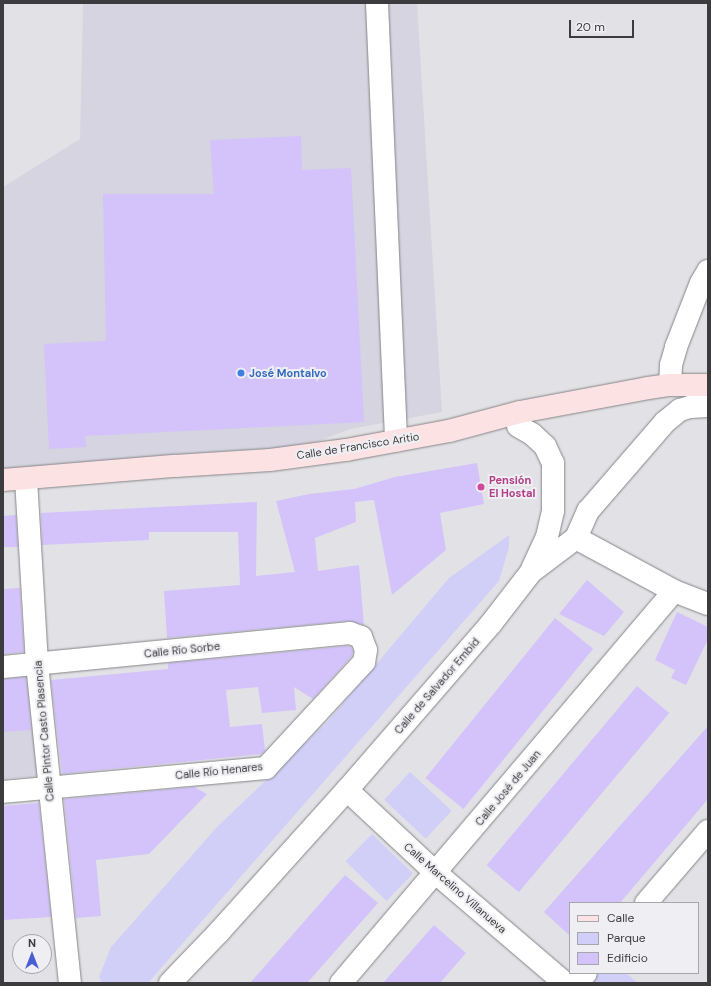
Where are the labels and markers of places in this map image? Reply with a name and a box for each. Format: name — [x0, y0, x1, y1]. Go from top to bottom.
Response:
place label: José Montalvo — [249, 366, 327, 380]
marker: José Montalvo — [236, 368, 246, 378]
place label: Pensión El Hostal — [489, 474, 535, 500]
marker: Pensión El Hostal — [476, 482, 486, 492]

